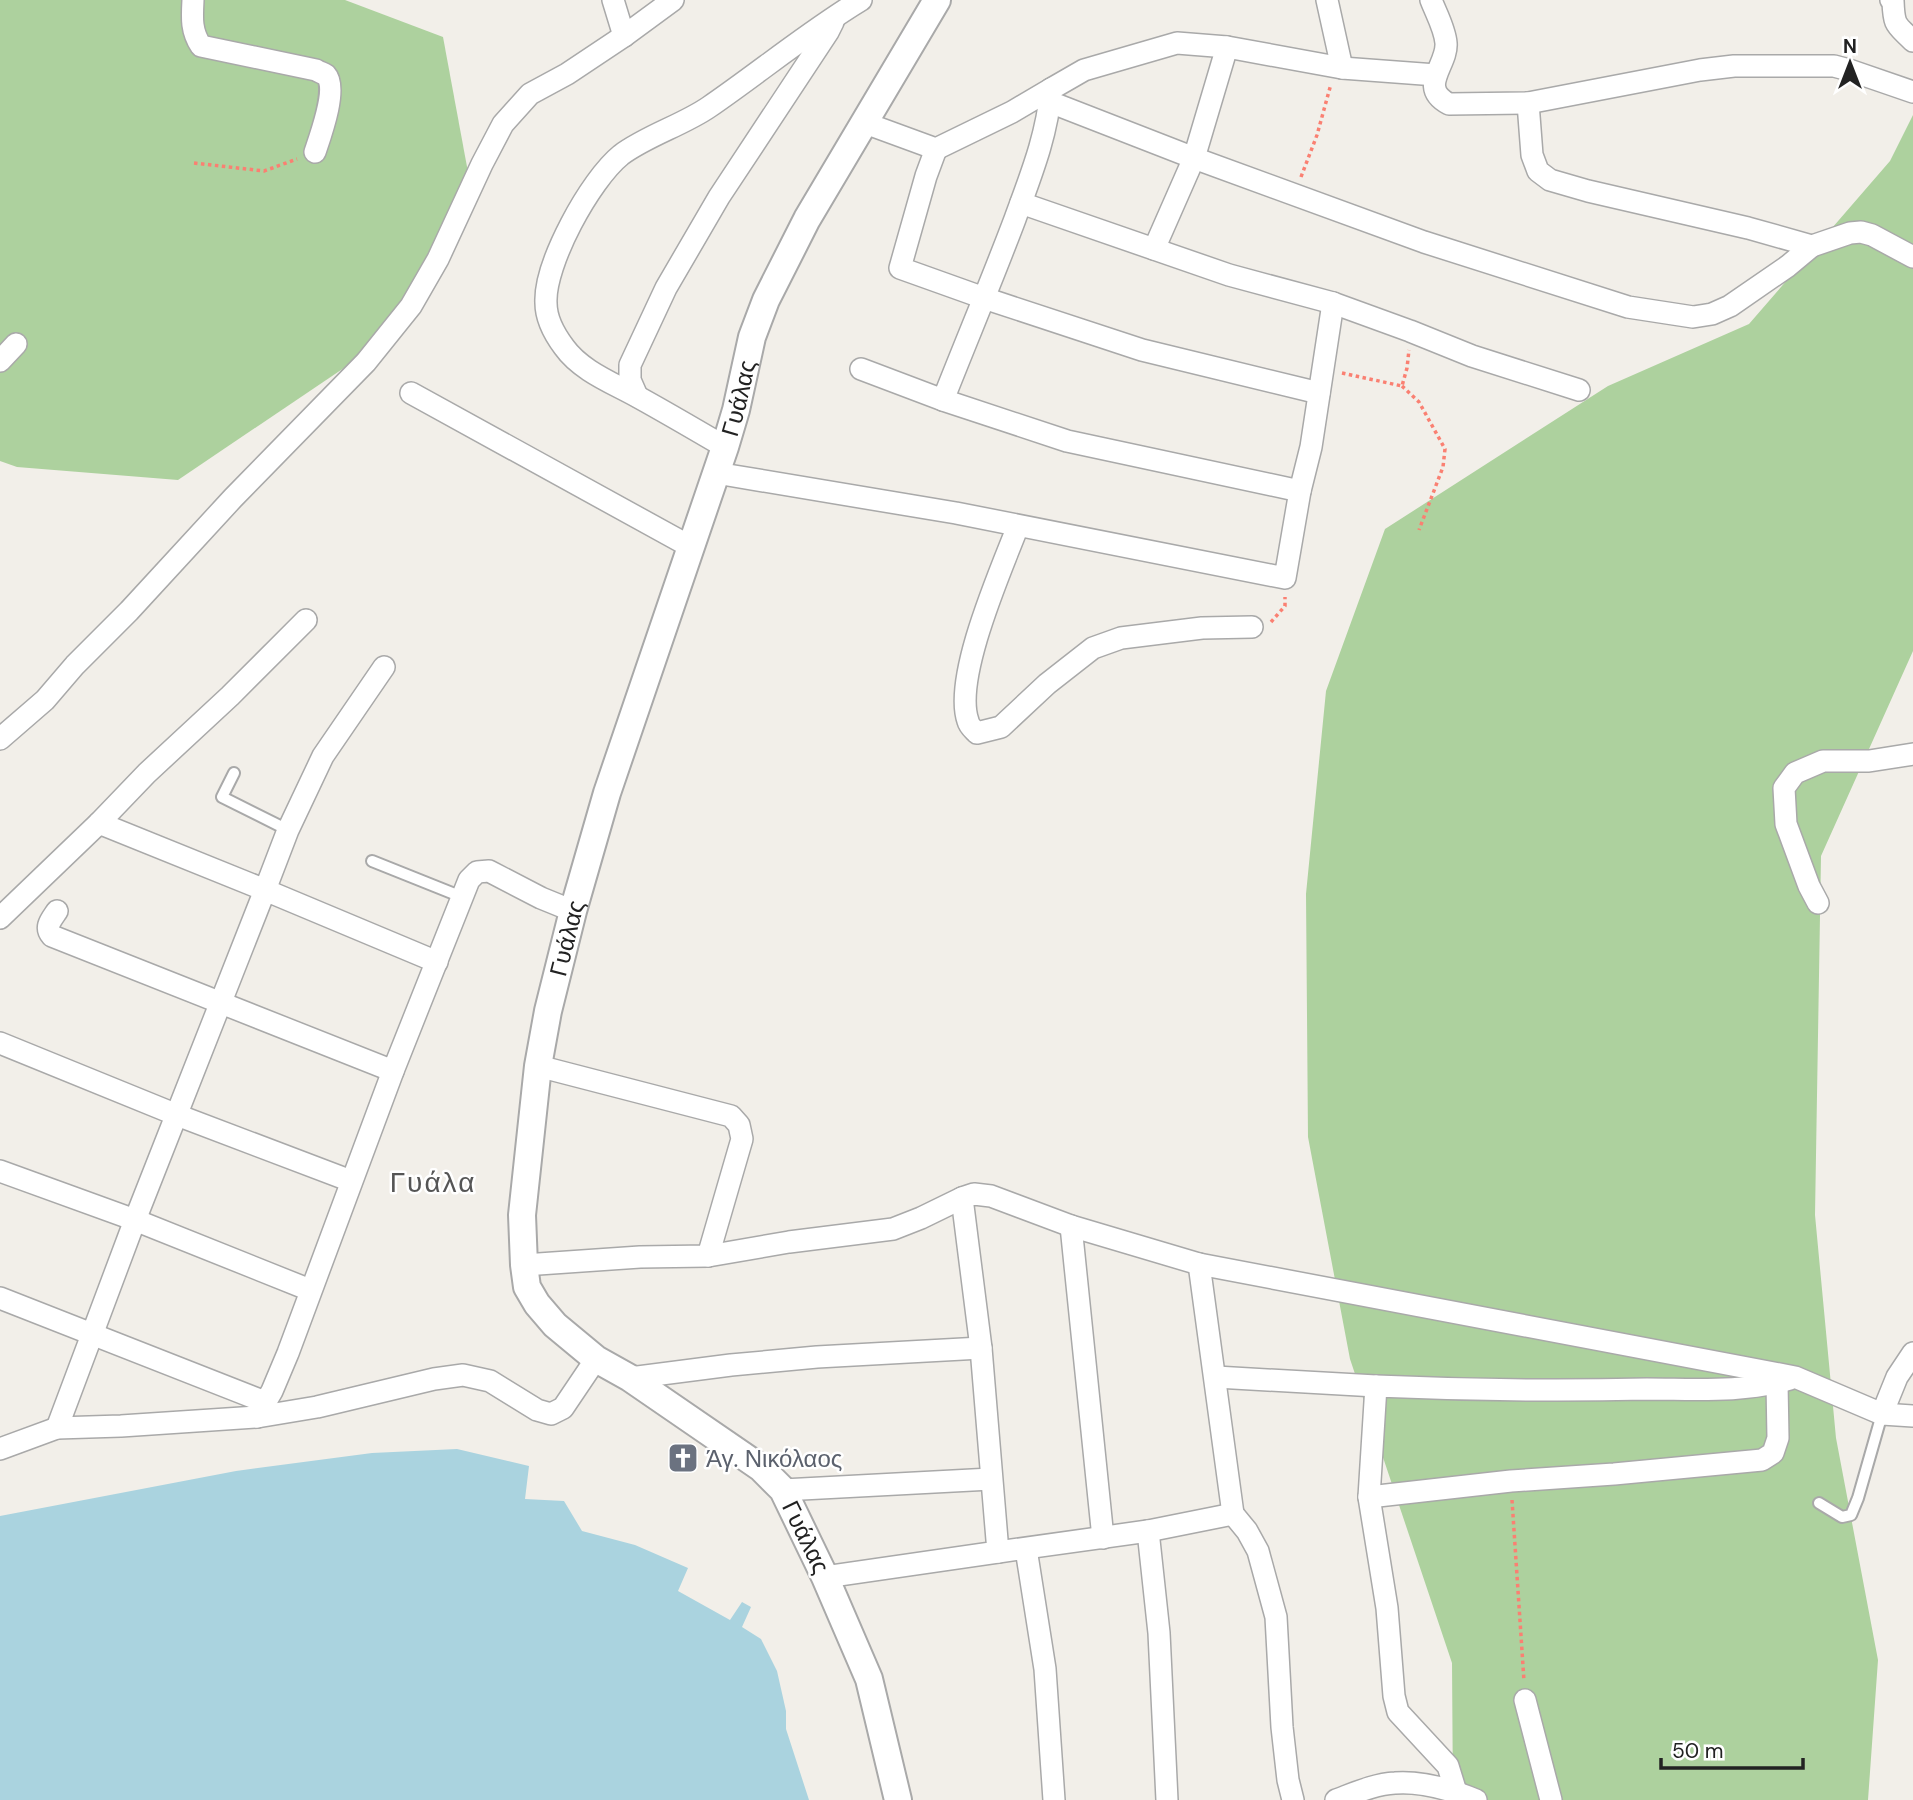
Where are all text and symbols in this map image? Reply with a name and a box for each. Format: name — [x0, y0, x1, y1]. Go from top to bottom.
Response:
north arrow — [1815, 28, 1885, 98]
text: N — [1843, 34, 1857, 59]
street label: Γυάλας — [714, 357, 762, 440]
street label: Γυάλας — [542, 896, 591, 979]
district label: Γυάλα — [390, 1164, 476, 1201]
church icon: Άγ. Νικόλαος — [666, 1441, 700, 1475]
place label: Άγ. Νικόλαος — [706, 1443, 842, 1474]
street label: Γυάλας — [775, 1495, 837, 1579]
scale bar — [1661, 1727, 1803, 1771]
text: 50 m — [1672, 1737, 1723, 1765]

